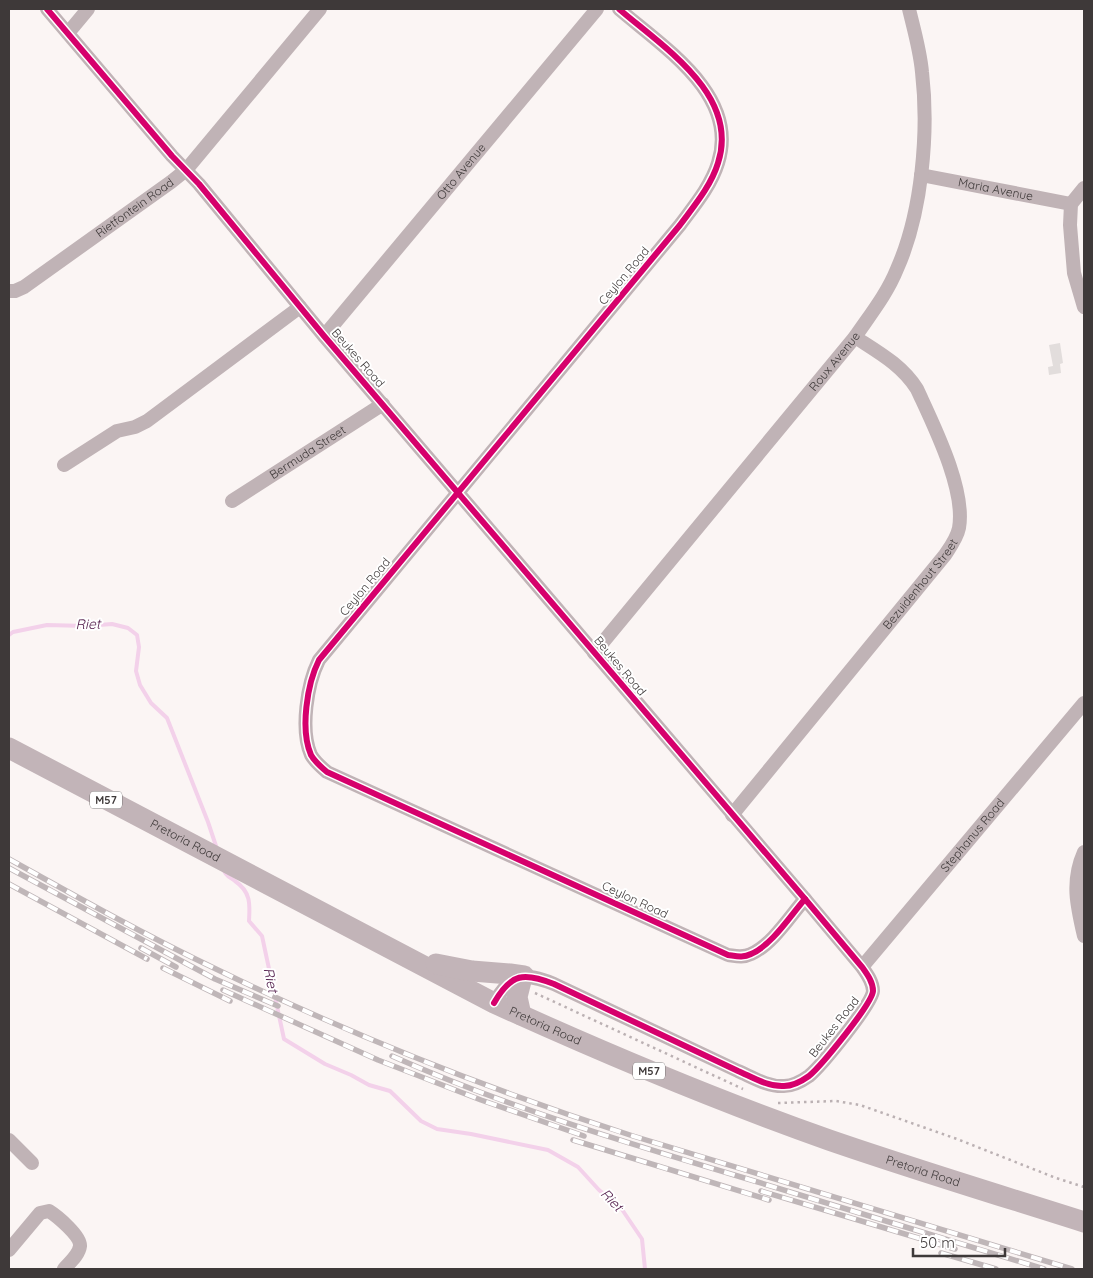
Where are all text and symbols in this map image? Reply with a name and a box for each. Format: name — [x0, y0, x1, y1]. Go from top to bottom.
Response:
street label: Otto Avenue — [433, 140, 489, 203]
street label: Rietfontein Road — [92, 174, 177, 240]
street label: Maria Avenue — [957, 174, 1035, 204]
street label: Ceylon Road — [595, 244, 652, 308]
street label: Beukes Road — [329, 325, 388, 390]
street label: Roux Avenue — [806, 329, 863, 394]
street label: Bermuda Street — [267, 422, 348, 482]
street label: Bezuidenhout Street — [879, 536, 961, 632]
street label: Ceylon Road — [336, 555, 393, 619]
water label: Riet — [75, 615, 103, 633]
street label: Beukes Road — [591, 633, 650, 698]
road number: M57 — [90, 792, 122, 808]
street label: Stephanus Road — [937, 795, 1007, 875]
street label: Pretoria Road — [148, 816, 223, 865]
street label: Ceylon Road — [600, 878, 671, 921]
water label: Riet — [260, 966, 283, 996]
street label: Beukes Road — [805, 993, 862, 1060]
street label: Pretoria Road — [507, 1003, 584, 1048]
road number: M57 — [633, 1062, 665, 1080]
street label: Pretoria Road — [884, 1152, 962, 1190]
water label: Riet — [597, 1185, 629, 1217]
scale bar — [913, 1226, 1006, 1258]
text: 50 m — [920, 1233, 955, 1252]

